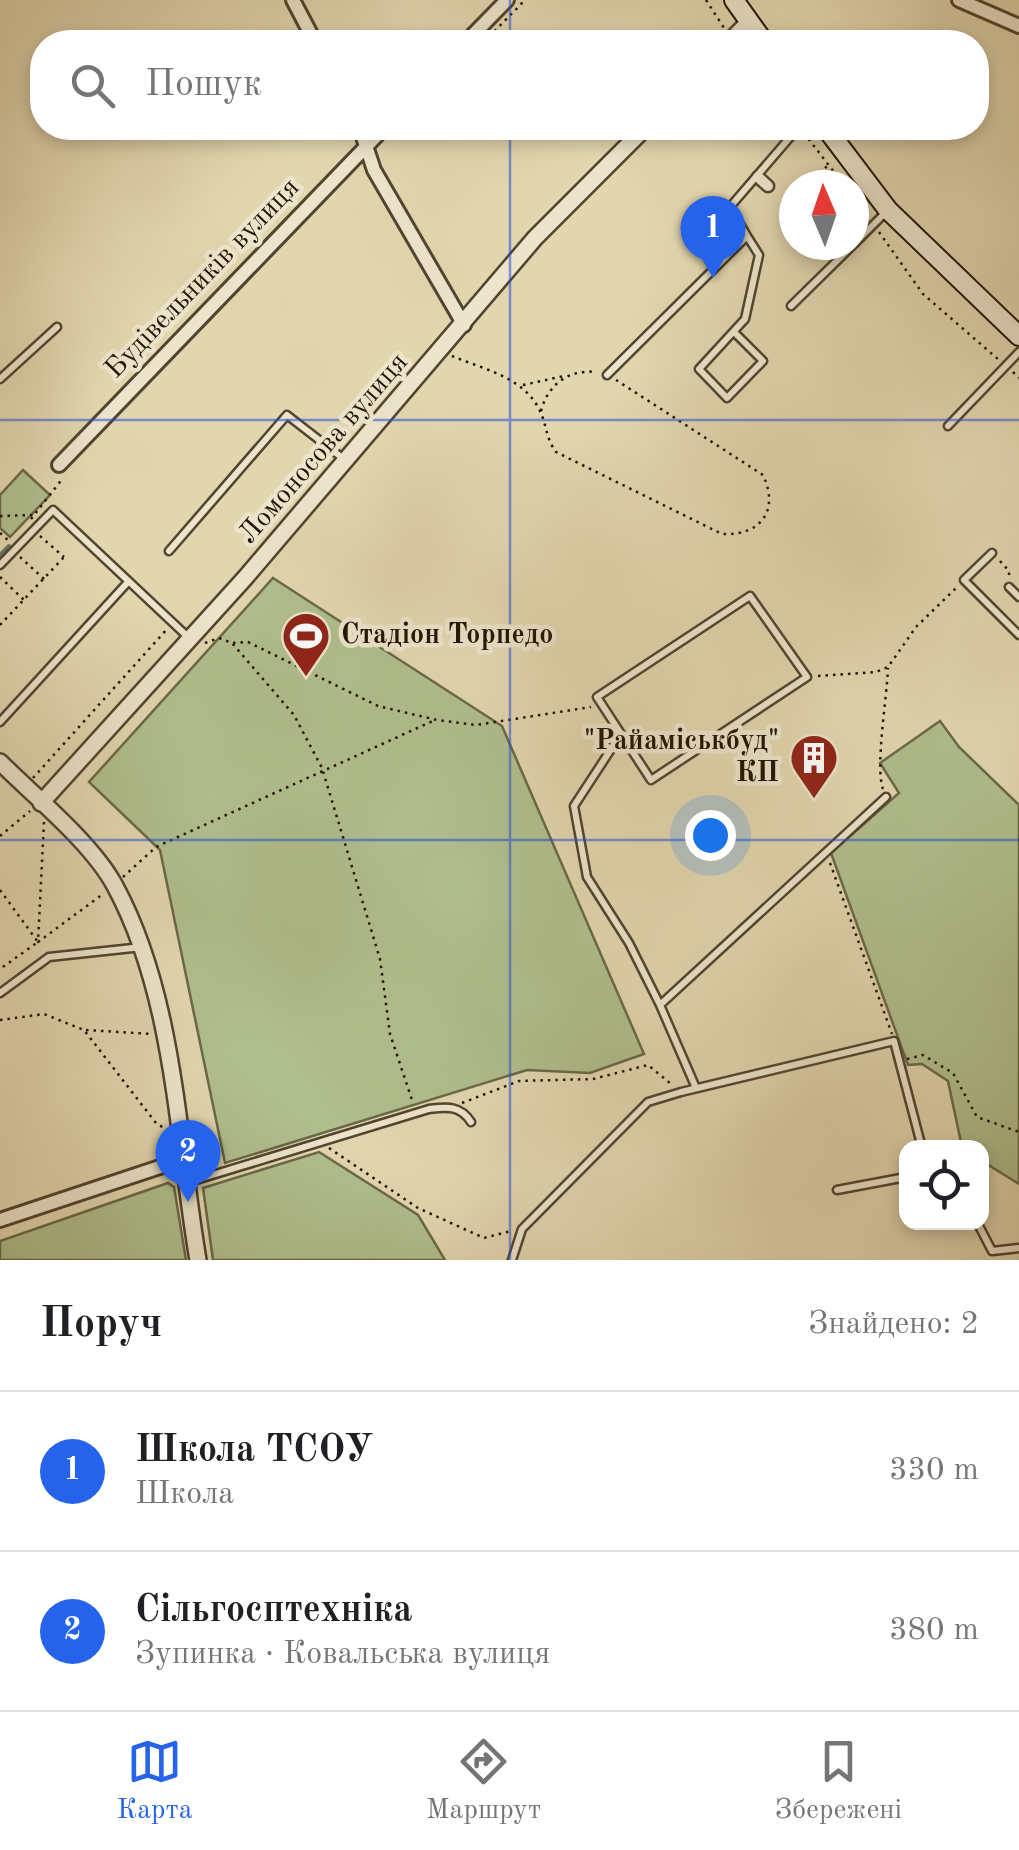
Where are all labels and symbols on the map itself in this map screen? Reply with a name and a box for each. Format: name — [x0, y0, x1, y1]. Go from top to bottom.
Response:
north arrow — [779, 170, 869, 260]
street label: Будівельників вулиця — [101, 174, 305, 384]
pin: 1 — [680, 196, 746, 278]
street label: Ломоносова вулиця — [234, 349, 414, 549]
sports icon: Стадіон Торпедо — [280, 610, 332, 678]
place label: Стадіон Торпедо — [341, 621, 553, 650]
place label: "Райаміськбуд" КП — [584, 727, 779, 788]
building icon: "Райаміськбуд" КП — [788, 732, 840, 800]
your location — [685, 810, 736, 861]
pin: 2 — [156, 1120, 220, 1202]

